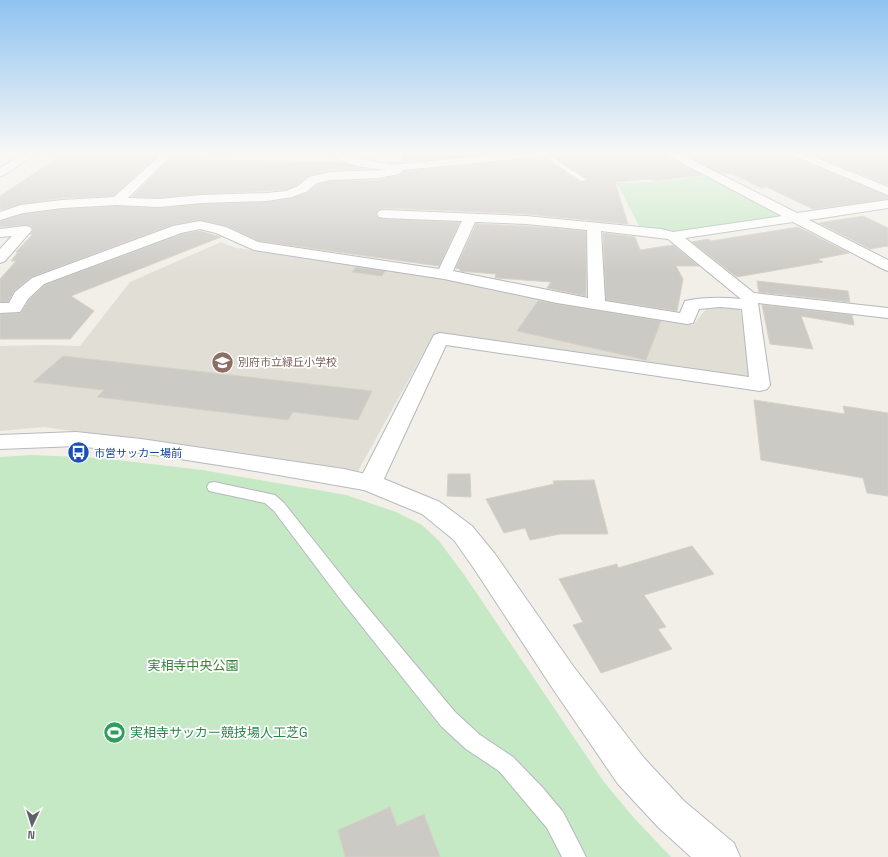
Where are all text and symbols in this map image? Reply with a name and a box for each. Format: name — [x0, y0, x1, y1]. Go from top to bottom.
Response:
school or university icon: 別府市立緑丘小学校 — [210, 349, 236, 375]
place label: 別府市立緑丘小学校 — [238, 355, 337, 369]
bus stop icon: 市営サッカー場前 — [66, 440, 92, 466]
place label: 市営サッカー場前 — [94, 446, 182, 460]
park label: 実相寺中央公園 — [147, 657, 239, 674]
sports icon: 実相寺サッカー競技場人工芝G — [101, 719, 127, 745]
place label: 実相寺サッカー競技場人工芝G — [130, 724, 308, 741]
north arrow — [12, 805, 52, 845]
text: N — [27, 828, 35, 842]

